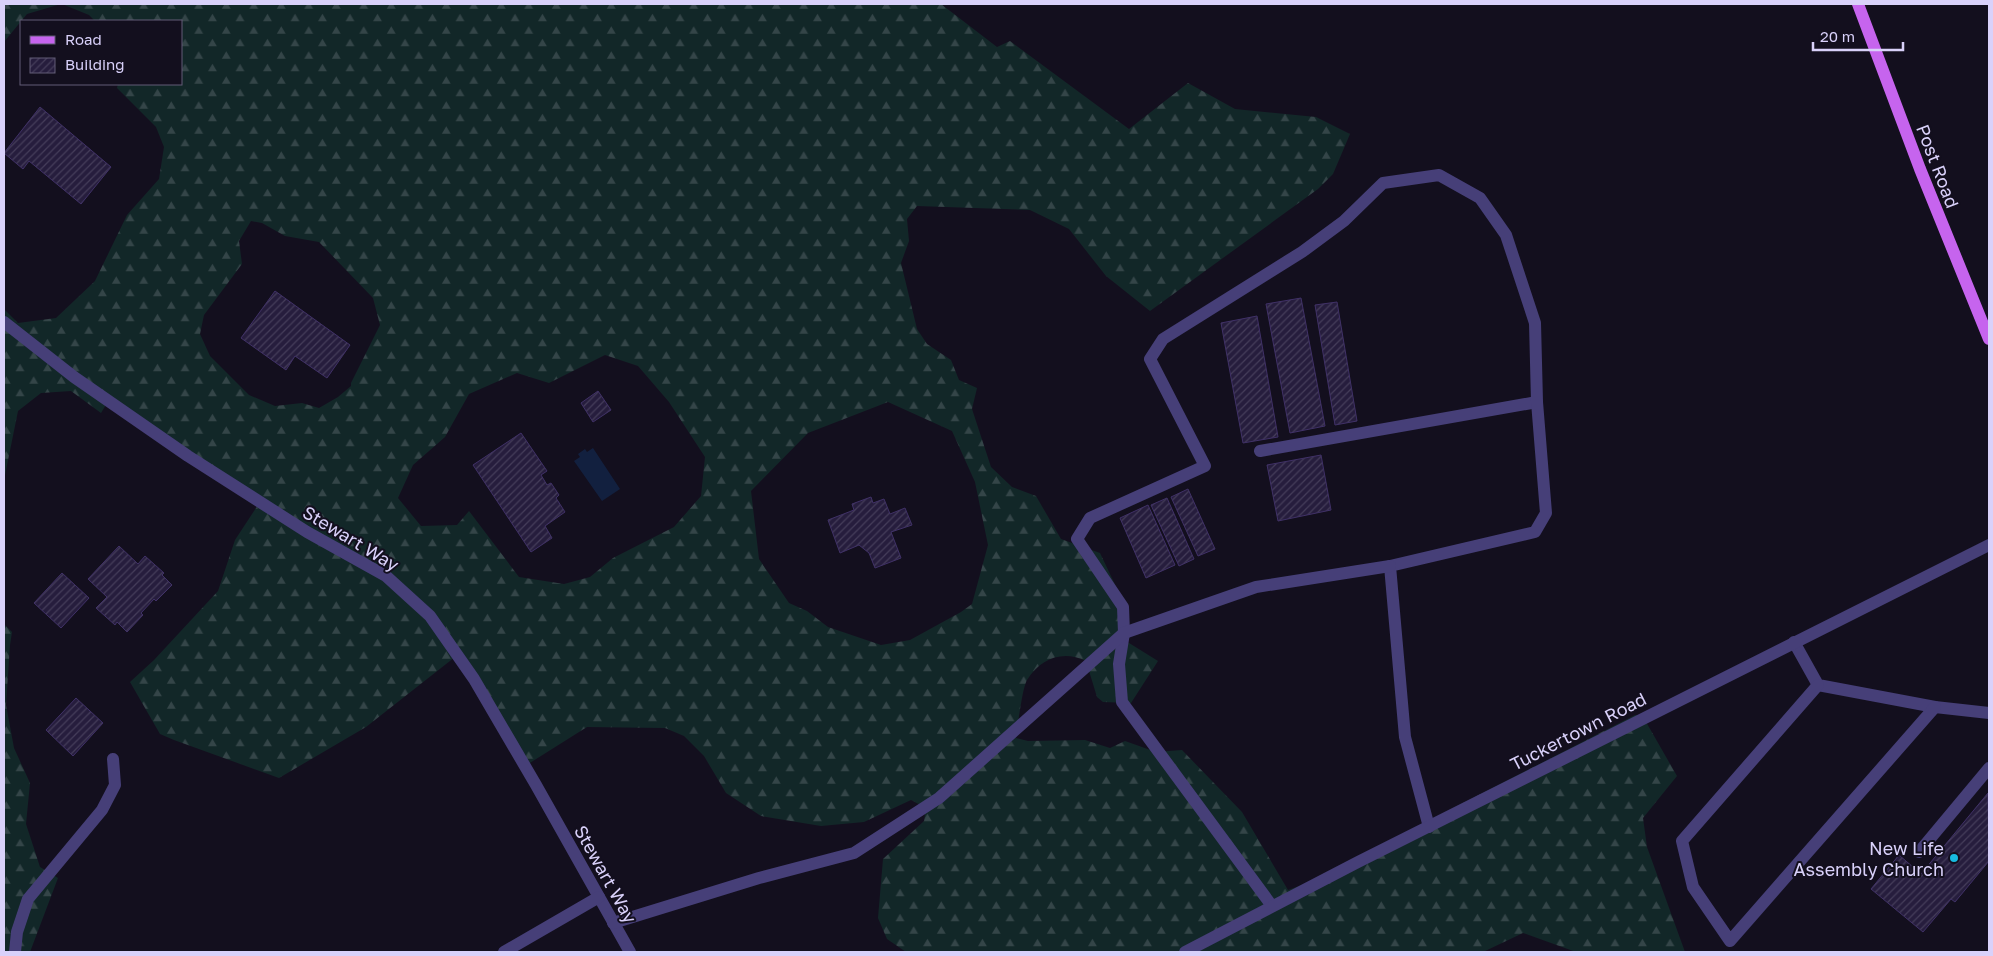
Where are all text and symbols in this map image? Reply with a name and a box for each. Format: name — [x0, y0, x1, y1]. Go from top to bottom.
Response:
legend — [20, 20, 182, 85]
scale bar — [1813, 20, 1903, 52]
text: 20 m — [1820, 27, 1855, 45]
text: Road — [65, 30, 102, 48]
text: Building — [65, 55, 125, 73]
street label: Post Road — [1912, 121, 1964, 211]
street label: Stewart Way — [299, 501, 403, 575]
street label: Tuckertown Road — [1506, 687, 1650, 775]
street label: Stewart Way — [570, 821, 642, 927]
place label: New Life Assembly Church — [1794, 837, 1944, 880]
marker: New Life Assembly Church — [1948, 852, 1960, 864]

